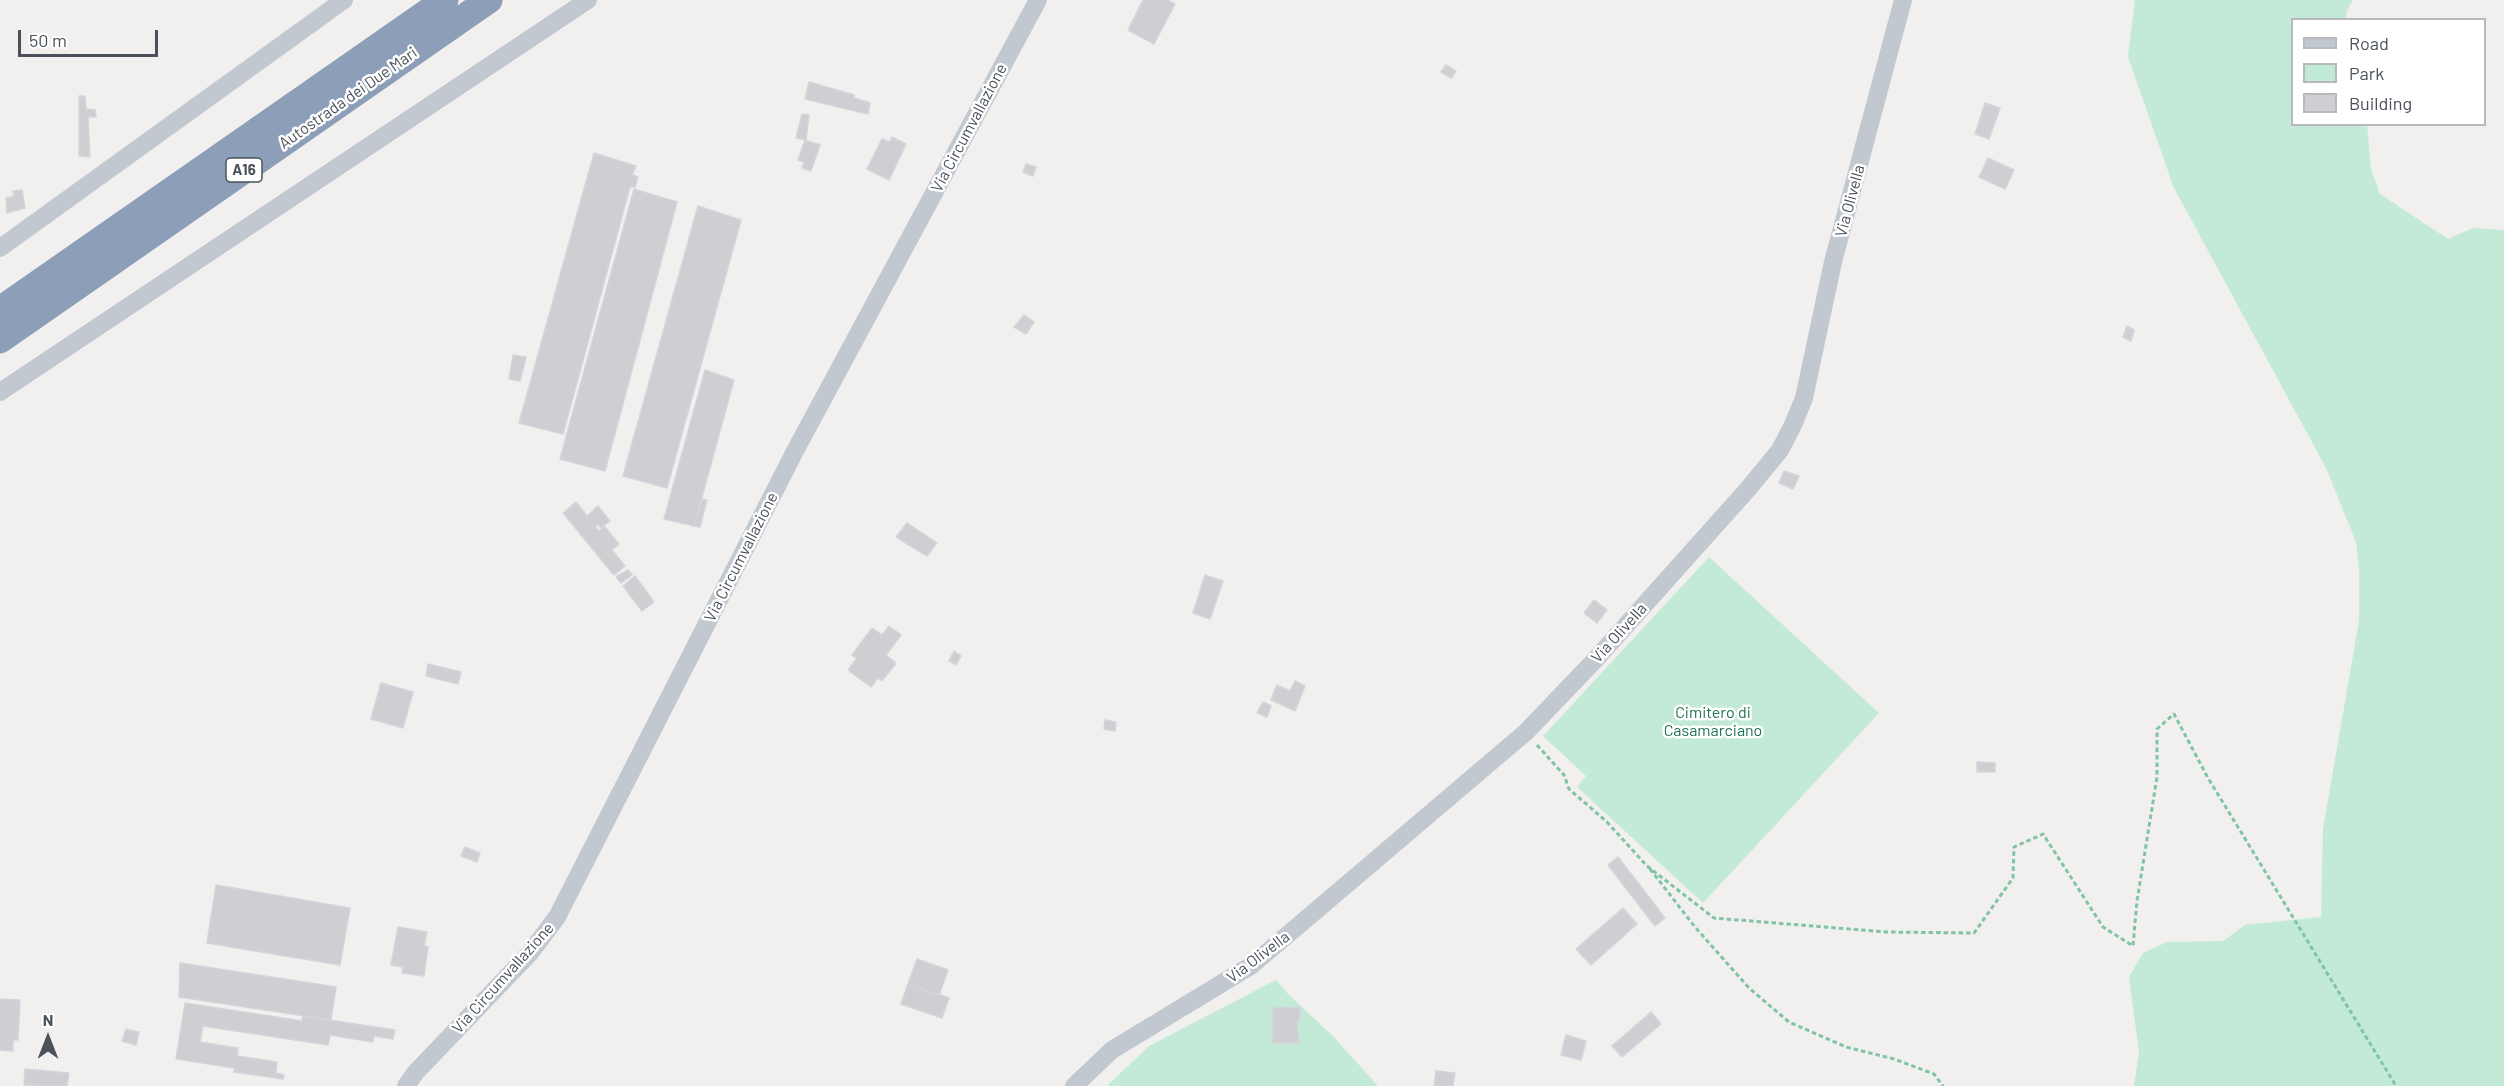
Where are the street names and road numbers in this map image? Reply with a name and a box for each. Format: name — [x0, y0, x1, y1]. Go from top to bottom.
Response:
street label: Autostrada dei Due Mari — [275, 43, 421, 153]
street label: Via Circumvallazione — [927, 61, 1011, 195]
road number: A16 — [226, 158, 262, 182]
street label: Via Olivella — [1831, 163, 1869, 239]
street label: Via Circumvallazione — [700, 489, 782, 625]
street label: Via Olivella — [1587, 599, 1651, 667]
street label: Via Circumvallazione — [448, 919, 558, 1037]
street label: Via Olivella — [1223, 927, 1293, 987]

